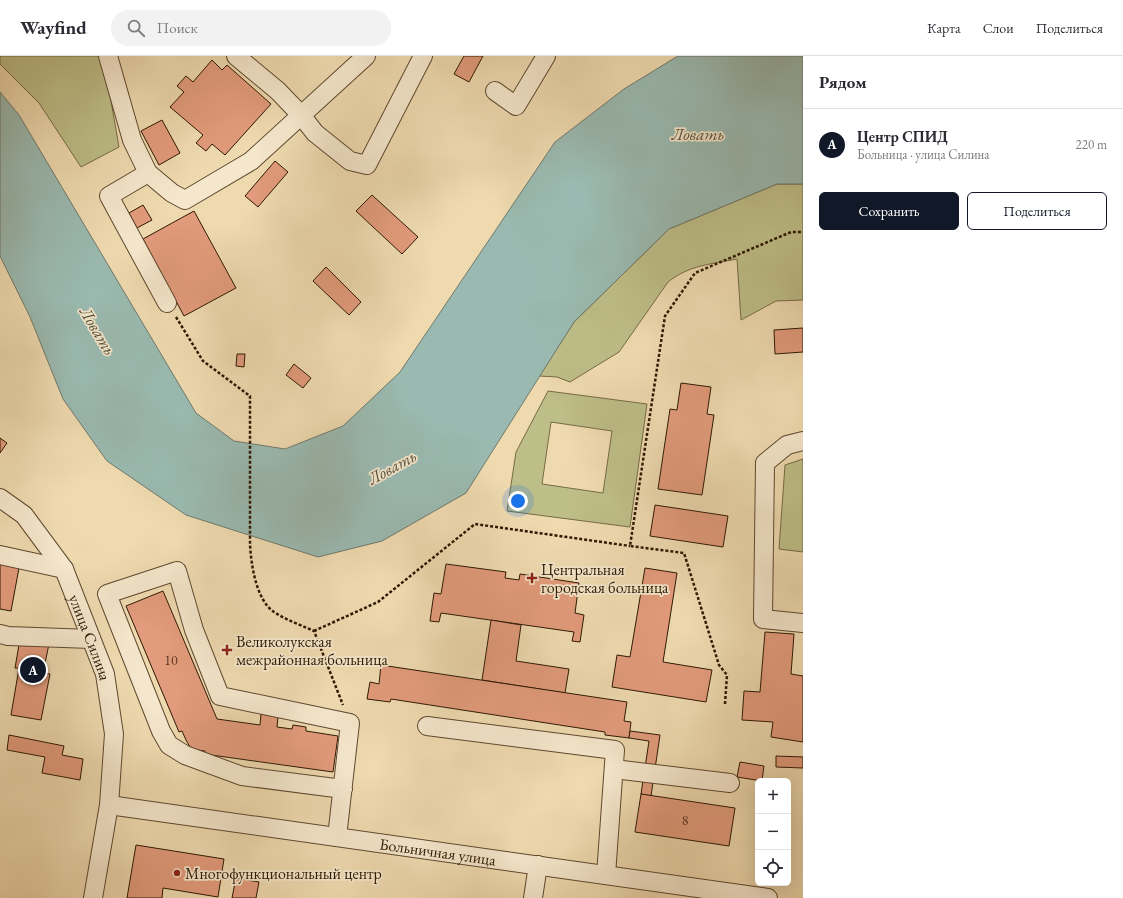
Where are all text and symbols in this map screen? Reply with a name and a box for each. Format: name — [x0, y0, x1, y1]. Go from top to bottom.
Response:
search box — [111, 10, 391, 46]
text: Wayfind — [20, 15, 87, 40]
icon: search — [125, 17, 147, 39]
text: Поиск — [157, 18, 198, 37]
text: Карта — [927, 19, 961, 37]
text: Слои — [983, 19, 1014, 37]
text: Поделиться — [1036, 19, 1103, 37]
text: Рядом — [819, 71, 867, 93]
water label: Ловать — [671, 123, 724, 145]
text: Центр СПИД — [857, 127, 948, 146]
text: A — [827, 136, 837, 153]
text: 220 m — [1076, 136, 1107, 153]
text: Больница · улица Силина — [857, 146, 989, 163]
button: Сохранить — [819, 192, 959, 230]
button: Поделиться — [967, 192, 1107, 230]
water label: Ловать — [75, 302, 121, 359]
water label: Ловать — [363, 445, 420, 490]
your location — [508, 491, 528, 511]
place label: Центральная городская больница — [541, 559, 669, 598]
marker: Центральная городская больница — [526, 572, 538, 584]
street label: улица Силина — [64, 591, 116, 682]
place label: Великолукская межрайонная больница — [236, 631, 388, 670]
marker: Великолукская межрайонная больница — [221, 644, 233, 656]
house number: 10 — [164, 651, 178, 669]
pin: A — [20, 655, 46, 685]
map controls — [755, 778, 791, 886]
button: + — [755, 778, 791, 814]
house number: 8 — [682, 811, 689, 829]
button: − — [755, 814, 791, 850]
street label: Больничная улица — [378, 833, 498, 870]
button: locate — [755, 850, 791, 886]
place label: Многофункциональный центр — [185, 863, 382, 884]
marker: Многофункциональный центр — [172, 868, 182, 878]

